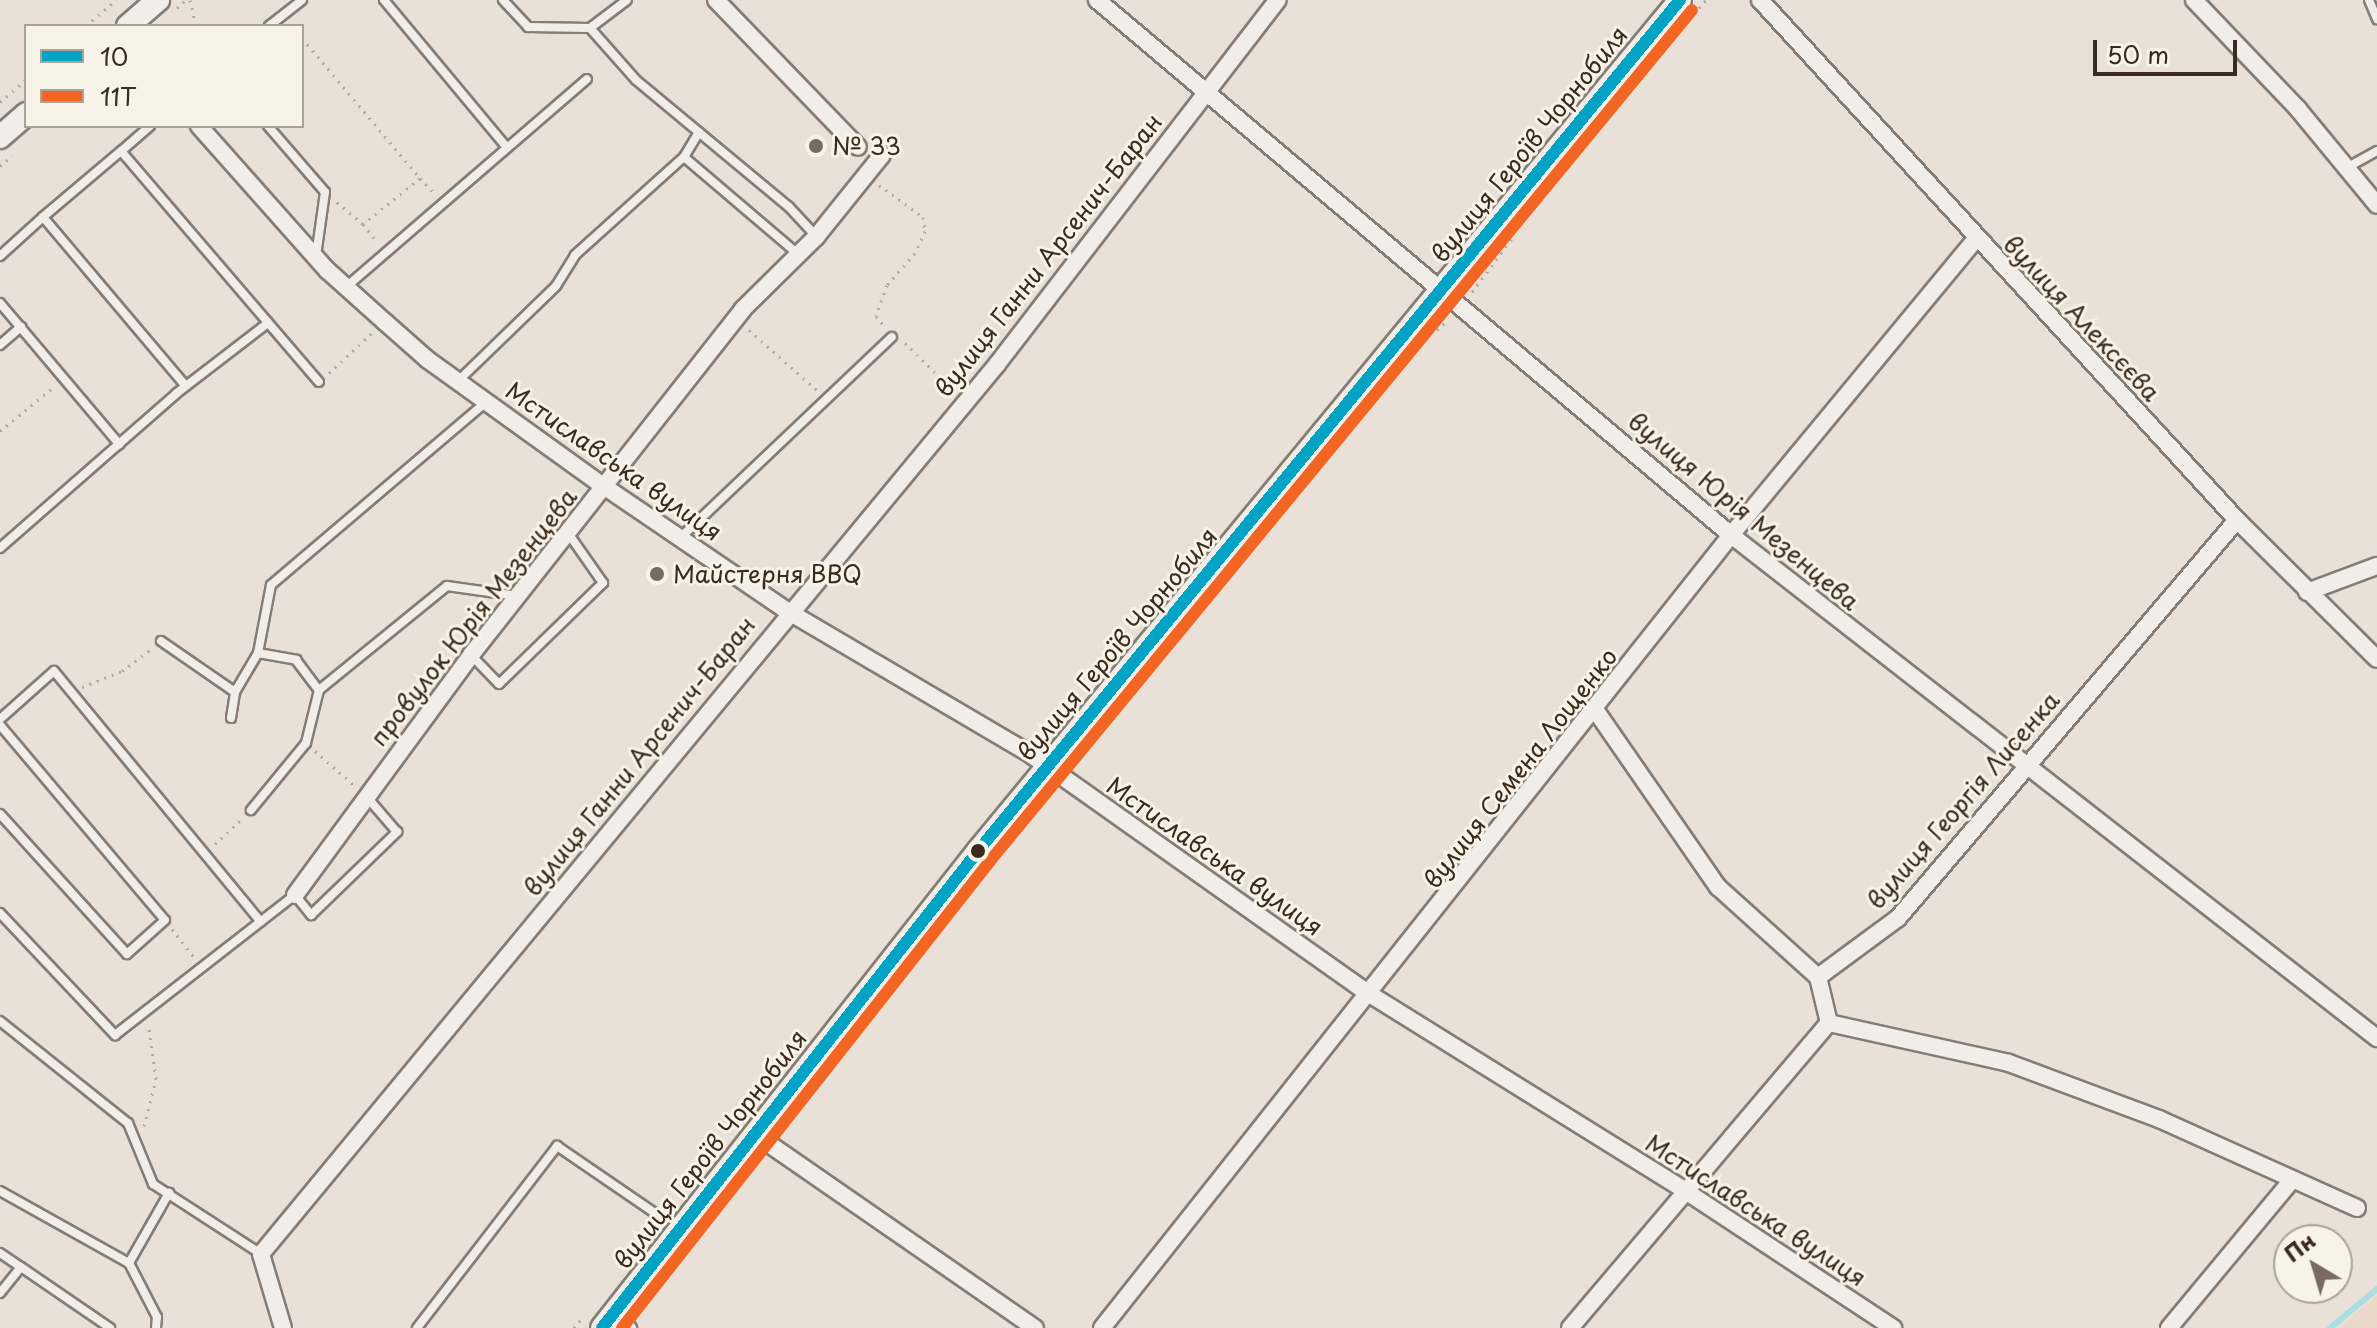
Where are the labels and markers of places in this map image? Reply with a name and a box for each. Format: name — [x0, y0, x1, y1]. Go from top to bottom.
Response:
place label: № 33 — [832, 132, 901, 160]
marker: № 33 — [807, 137, 825, 155]
place label: Майстерня BBQ — [673, 560, 863, 588]
marker: Майстерня BBQ — [648, 565, 666, 583]
unlabelled marker — [970, 843, 986, 859]

